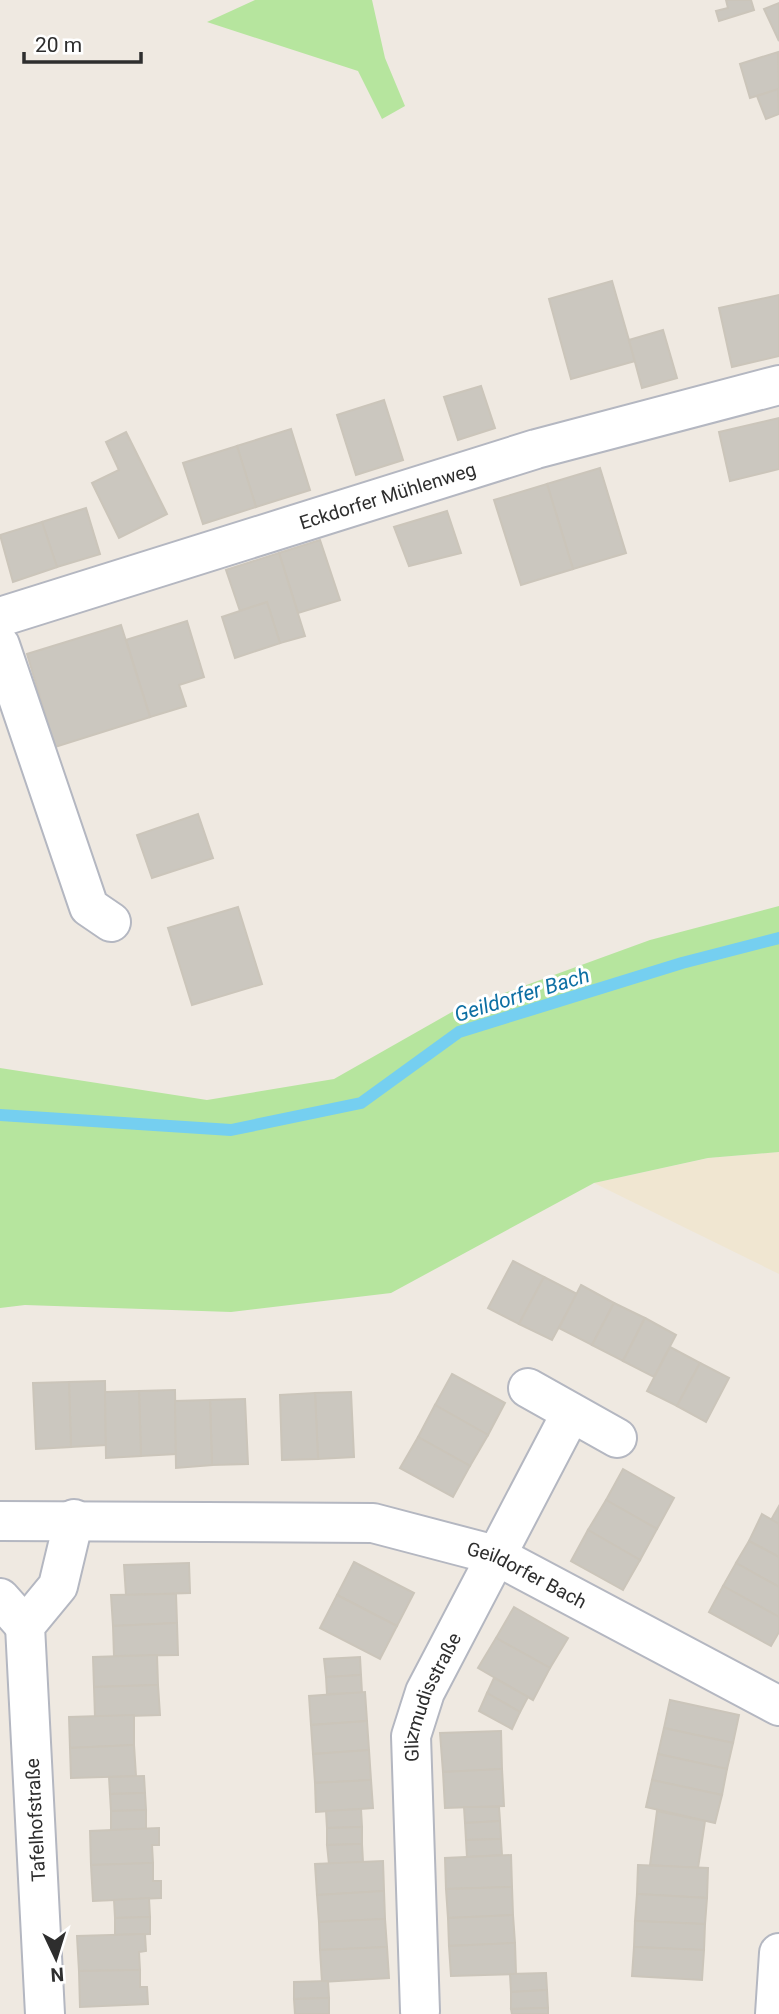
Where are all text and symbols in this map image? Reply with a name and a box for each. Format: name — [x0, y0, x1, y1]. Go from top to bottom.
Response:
scale bar — [24, 21, 142, 65]
text: 20 m — [35, 33, 82, 57]
street label: Eckdorfer Mühlenweg — [297, 458, 479, 534]
water label: Geildorfer Bach — [452, 963, 592, 1027]
street label: Geildorfer Bach — [464, 1537, 590, 1614]
street label: Glizmudisstraße — [399, 1629, 466, 1762]
street label: Tafelhofstraße — [21, 1758, 50, 1882]
north arrow — [21, 1923, 91, 1993]
text: N — [50, 1963, 65, 1986]

